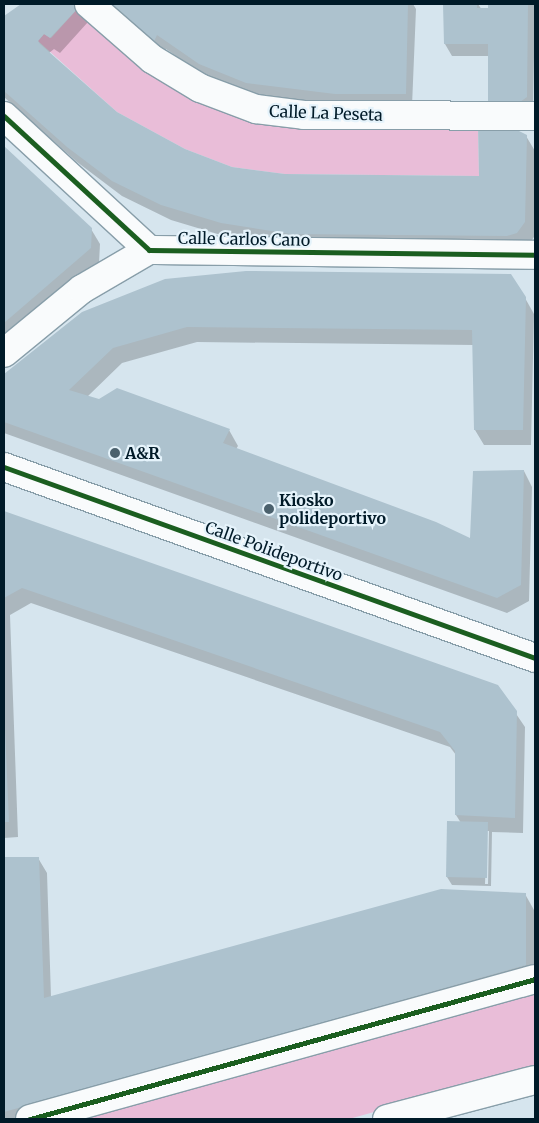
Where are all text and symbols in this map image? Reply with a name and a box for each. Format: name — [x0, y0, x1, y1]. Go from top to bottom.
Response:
street label: Calle La Peseta — [269, 101, 383, 125]
street label: Calle Carlos Cano — [178, 228, 310, 250]
place label: A&R — [125, 443, 160, 463]
marker: A&R — [109, 447, 121, 459]
place label: Kiosko polideportivo — [279, 490, 386, 528]
marker: Kiosko polideportivo — [263, 503, 275, 515]
street label: Calle Polideportivo — [203, 517, 345, 585]

